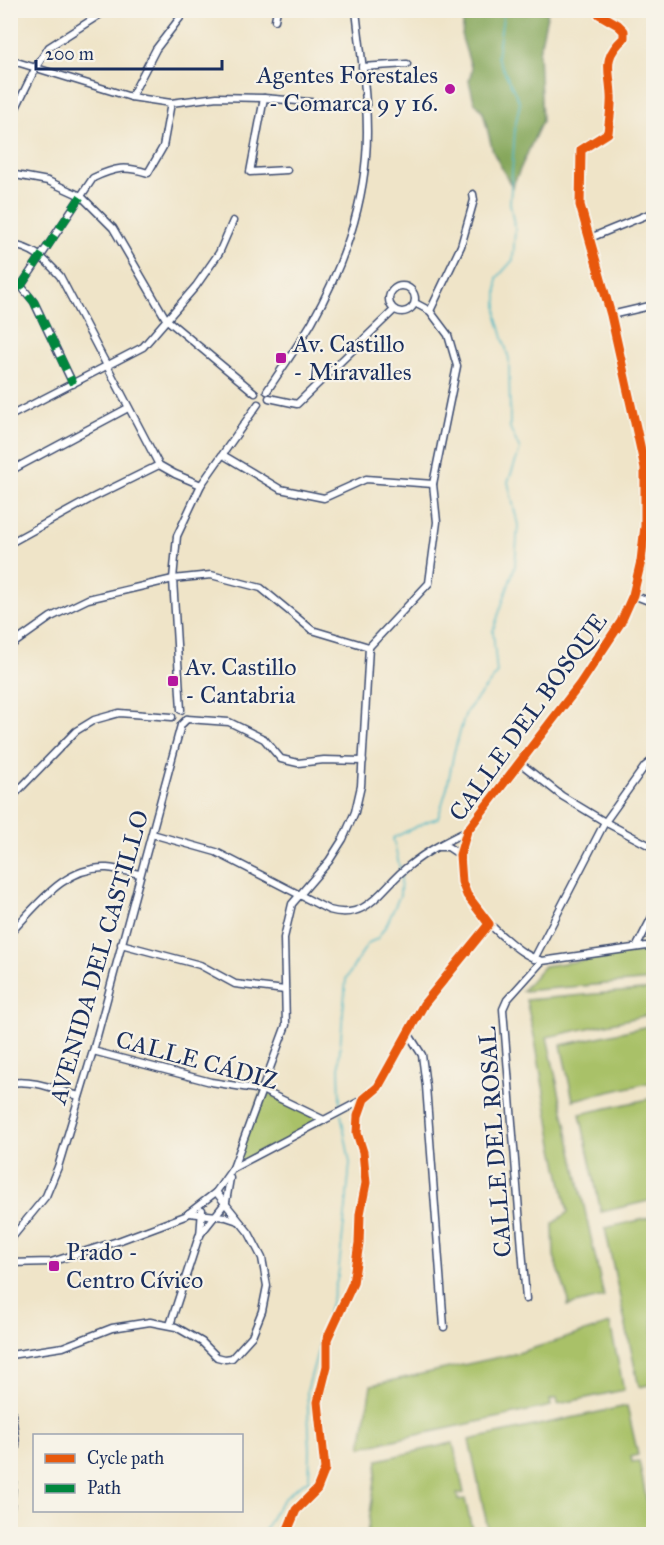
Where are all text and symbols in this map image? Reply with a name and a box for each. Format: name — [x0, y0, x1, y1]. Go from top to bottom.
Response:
scale bar — [36, 33, 222, 71]
text: 200 m — [45, 43, 94, 65]
place label: Agentes Forestales - Comarca 9 y 16. — [256, 60, 438, 118]
marker: Agentes Forestales - Comarca 9 y 16. — [443, 82, 457, 96]
place label: Av. Castillo - Miravalles — [292, 329, 412, 387]
marker: Av. Castillo - Miravalles — [274, 351, 288, 365]
street label: CALLE DEL BOSQUE — [442, 607, 614, 827]
place label: Av. Castillo - Cantabria — [184, 652, 297, 710]
marker: Av. Castillo - Cantabria — [166, 674, 180, 688]
street label: AVENIDA DEL CASTILLO — [42, 807, 155, 1108]
street label: CALLE CÁDIZ — [113, 1024, 281, 1096]
street label: CALLE DEL ROSAL — [472, 1025, 518, 1258]
place label: Prado - Centro Cívico — [66, 1237, 203, 1295]
marker: Prado - Centro Cívico — [47, 1259, 61, 1273]
legend — [33, 1434, 243, 1512]
text: Cycle path — [87, 1447, 164, 1469]
text: Path — [87, 1477, 121, 1499]

